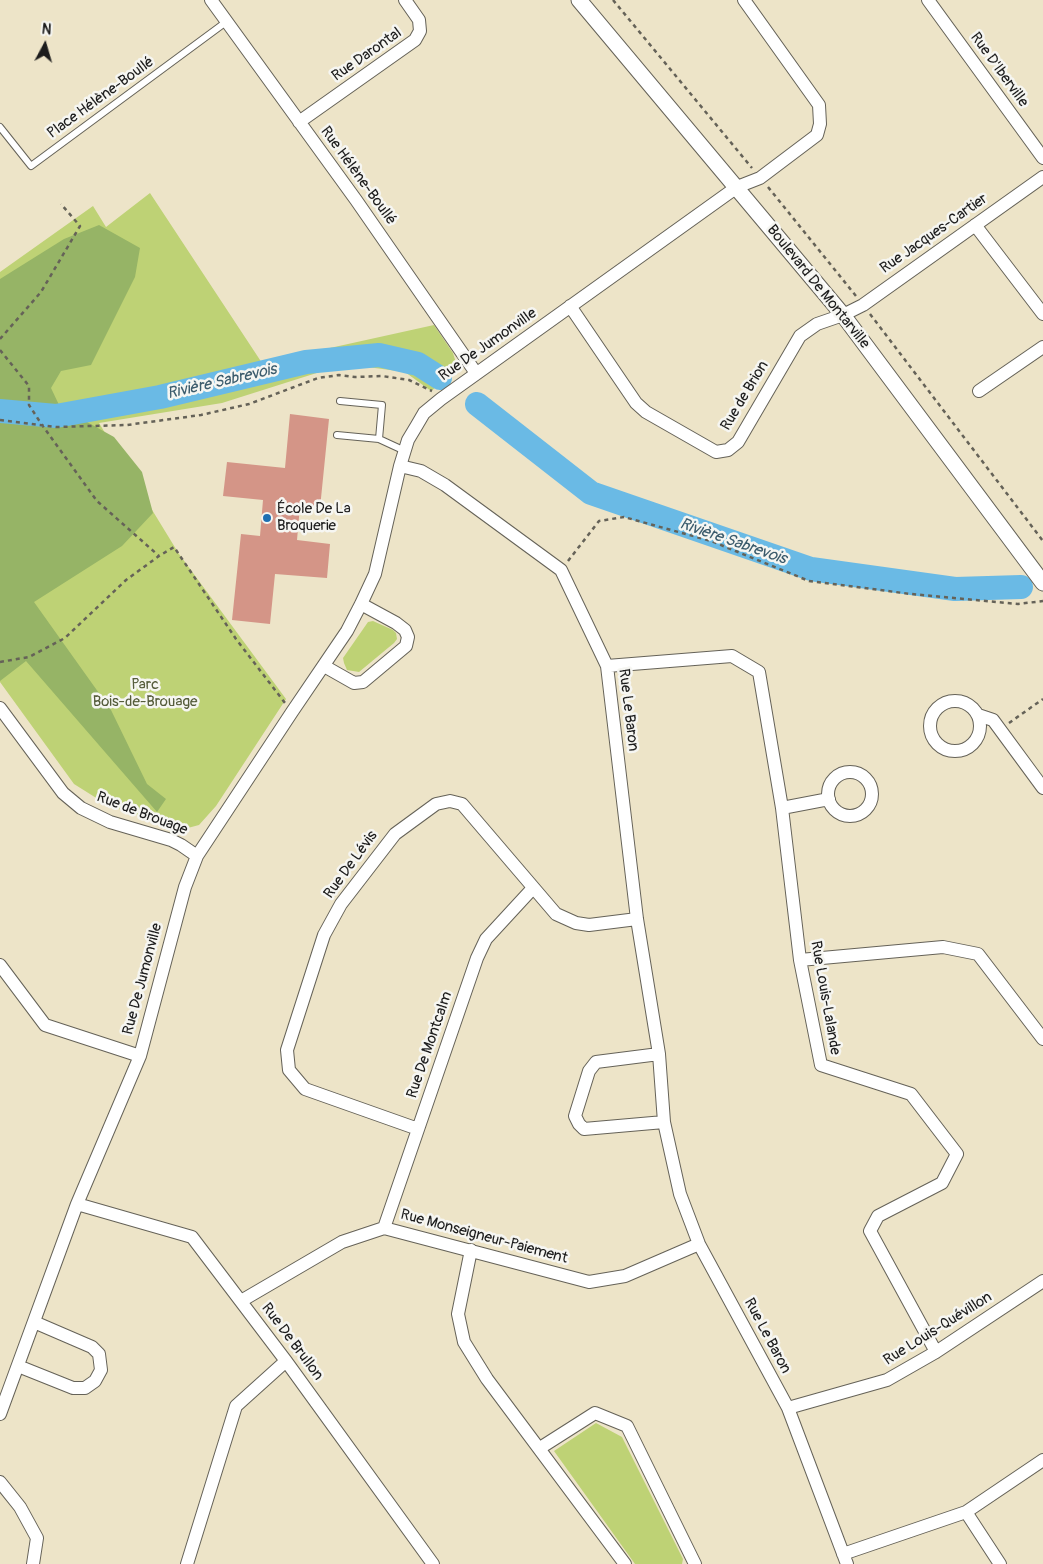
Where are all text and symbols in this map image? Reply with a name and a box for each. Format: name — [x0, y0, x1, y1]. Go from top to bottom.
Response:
north arrow — [20, 20, 70, 70]
text: N — [41, 21, 52, 39]
street label: Rue Darontal — [329, 24, 405, 86]
street label: Rue D'Iberville — [966, 29, 1032, 111]
street label: Place Hélène-Boullé — [44, 53, 158, 143]
street label: Rue Hélène-Boullé — [316, 123, 400, 229]
street label: Rue Jacques-Cartier — [877, 190, 991, 278]
street label: Boulevard De Montarville — [763, 222, 873, 352]
street label: Rue De Jumonville — [436, 305, 540, 385]
street label: Rue de Brion — [717, 358, 773, 434]
water label: Rivière Sabrevois — [165, 360, 279, 404]
place label: École De La Broquerie — [277, 500, 351, 535]
marker: École De La Broquerie — [261, 512, 273, 524]
water label: Rivière Sabrevois — [677, 515, 789, 569]
street label: Rue Le Baron — [614, 668, 642, 752]
park label: Parc Bois-de-Brouage — [93, 676, 197, 711]
street label: Rue de Brouage — [94, 788, 190, 840]
street label: Rue De Lévis — [320, 828, 382, 902]
street label: Rue De Jumonville — [119, 921, 167, 1037]
street label: Rue Louis-Lalande — [806, 940, 844, 1056]
street label: Rue De Montcalm — [403, 989, 457, 1101]
street label: Rue Monseigneur-Paiement — [398, 1206, 570, 1268]
street label: Rue Louis-Quévillon — [881, 1288, 995, 1370]
street label: Rue Le Baron — [740, 1295, 794, 1377]
street label: Rue De Brullon — [257, 1300, 327, 1384]

